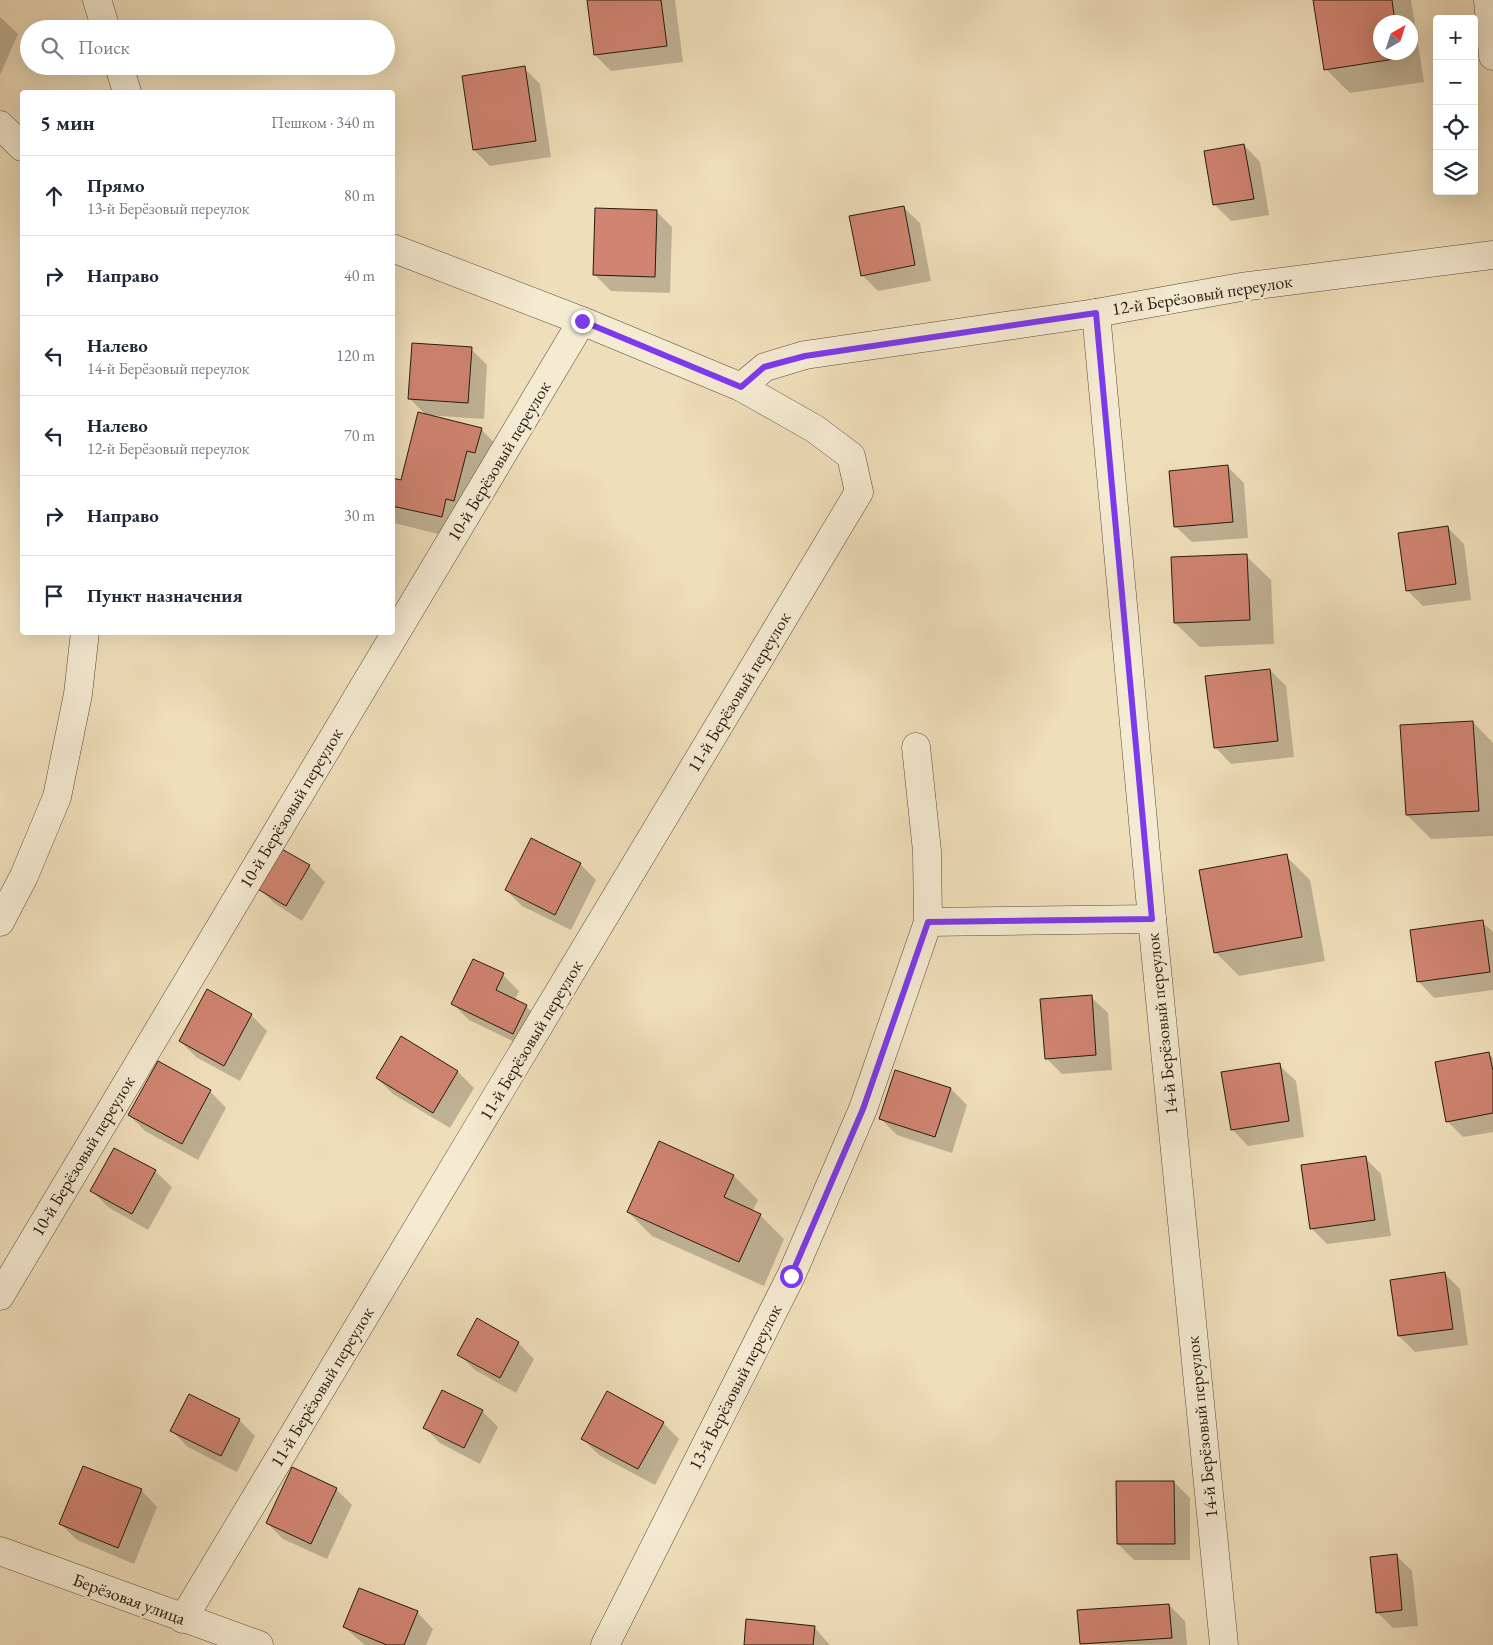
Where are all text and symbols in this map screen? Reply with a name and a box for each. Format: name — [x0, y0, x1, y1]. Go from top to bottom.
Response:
north arrow — [1373, 15, 1418, 60]
map controls — [1433, 15, 1478, 195]
button: + — [1433, 15, 1478, 60]
search box — [20, 20, 395, 75]
icon: search — [38, 34, 66, 62]
text: Поиск — [78, 35, 130, 60]
button: − — [1433, 60, 1478, 105]
button: locate — [1433, 105, 1478, 150]
text: 5 мин — [40, 109, 95, 136]
text: Пешком · 340 m — [271, 112, 375, 133]
button: layers — [1433, 150, 1478, 195]
text: Прямо — [87, 173, 145, 198]
icon: ahead — [40, 182, 68, 210]
text: 80 m — [344, 185, 375, 206]
text: 13-й Берёзовый переулок — [87, 198, 250, 219]
icon: right — [40, 262, 68, 290]
text: Направо — [87, 263, 159, 288]
text: 40 m — [344, 265, 375, 286]
street label: 12-й Берёзовый переулок — [1110, 269, 1294, 320]
route end — [571, 310, 594, 333]
text: Налево — [87, 333, 148, 358]
icon: left — [40, 342, 68, 370]
text: 120 m — [336, 345, 375, 366]
text: 14-й Берёзовый переулок — [87, 358, 250, 379]
street label: 10-й Берёзовый переулок — [442, 376, 556, 545]
text: Налево — [87, 413, 148, 438]
icon: left — [40, 422, 68, 450]
text: 70 m — [344, 425, 375, 446]
text: 12-й Берёзовый переулок — [87, 438, 250, 459]
icon: right — [40, 502, 68, 530]
text: Направо — [87, 503, 159, 528]
text: 30 m — [344, 505, 375, 526]
icon: arrive — [40, 582, 68, 610]
text: Пункт назначения — [87, 583, 243, 608]
street label: 11-й Берёзовый переулок — [682, 607, 796, 776]
street label: 10-й Берёзовый переулок — [234, 723, 348, 892]
street label: 14-й Берёзовый переулок — [1140, 932, 1182, 1116]
street label: 11-й Берёзовый переулок — [474, 955, 588, 1124]
street label: 10-й Берёзовый переулок — [26, 1071, 140, 1240]
route start — [780, 1265, 803, 1288]
street label: 13-й Берёзовый переулок — [683, 1300, 786, 1473]
street label: 11-й Берёзовый переулок — [265, 1302, 379, 1471]
street label: 14-й Берёзовый переулок — [1180, 1335, 1222, 1519]
street label: Берёзовая улица — [70, 1568, 189, 1630]

